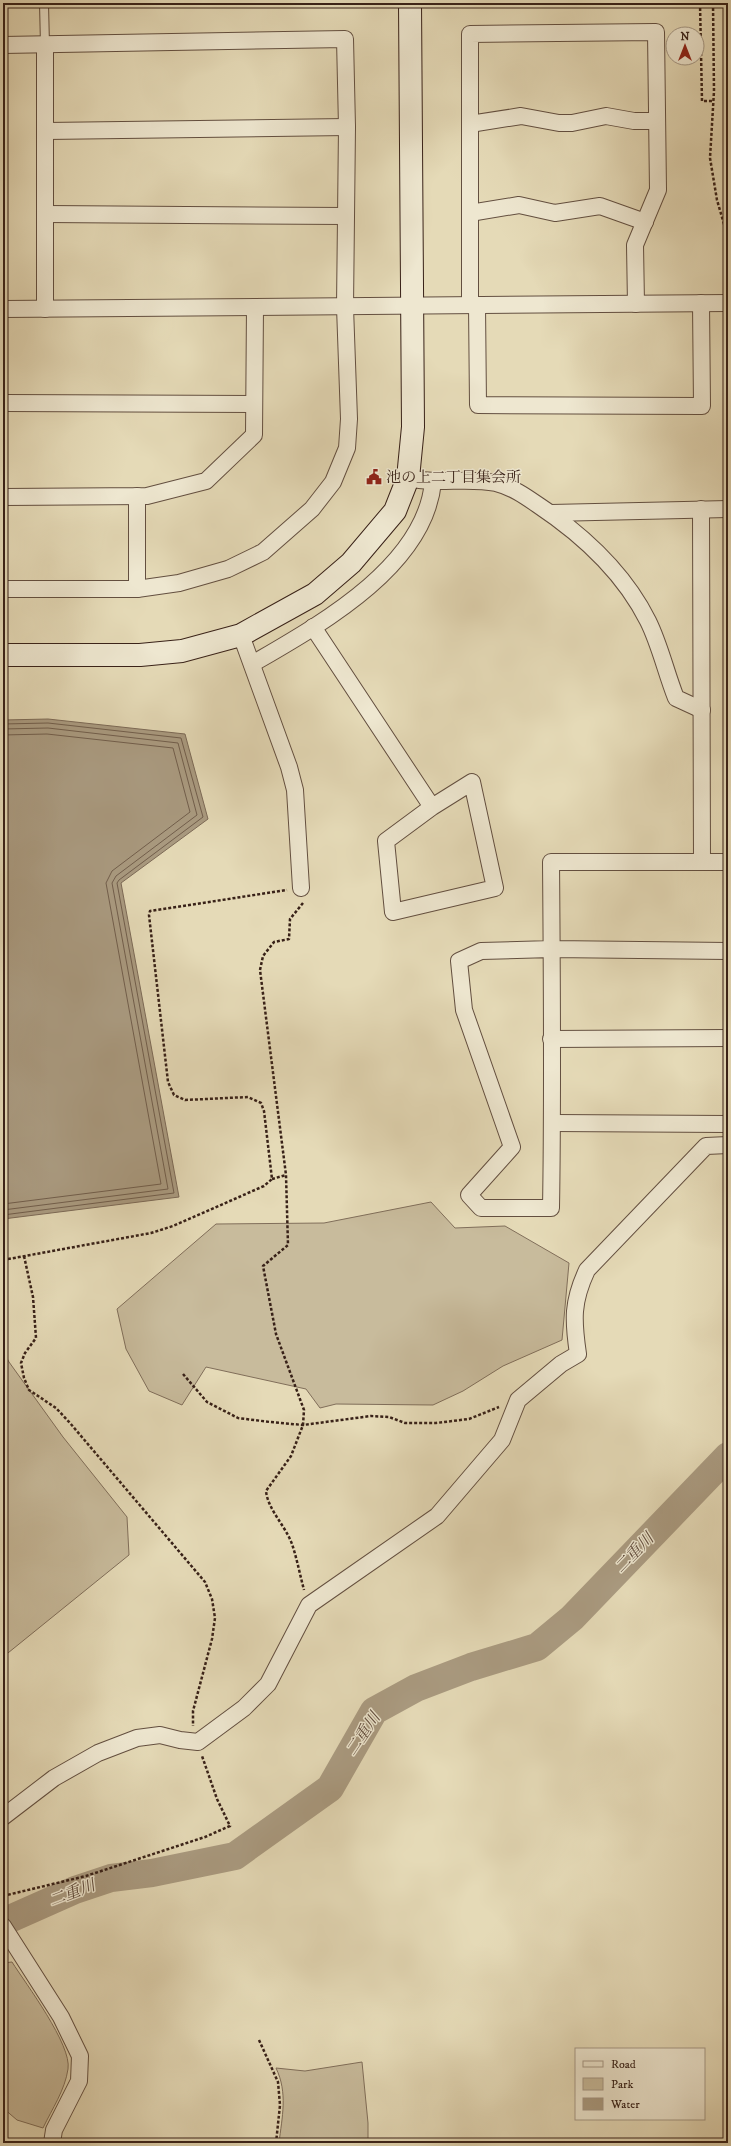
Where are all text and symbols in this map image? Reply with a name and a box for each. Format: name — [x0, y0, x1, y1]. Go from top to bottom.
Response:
north arrow — [665, 26, 705, 66]
text: N — [680, 30, 690, 44]
public building icon: 池の上二丁目集会所 — [365, 468, 383, 486]
place label: 池の上二丁目集会所 — [386, 468, 521, 487]
water label: 二重川 — [610, 1527, 659, 1577]
water label: 二重川 — [341, 1707, 386, 1759]
water label: 二重川 — [46, 1874, 100, 1911]
legend — [575, 2048, 705, 2120]
text: Road — [611, 2057, 636, 2072]
text: Park — [611, 2077, 633, 2092]
text: Water — [610, 2097, 640, 2112]

